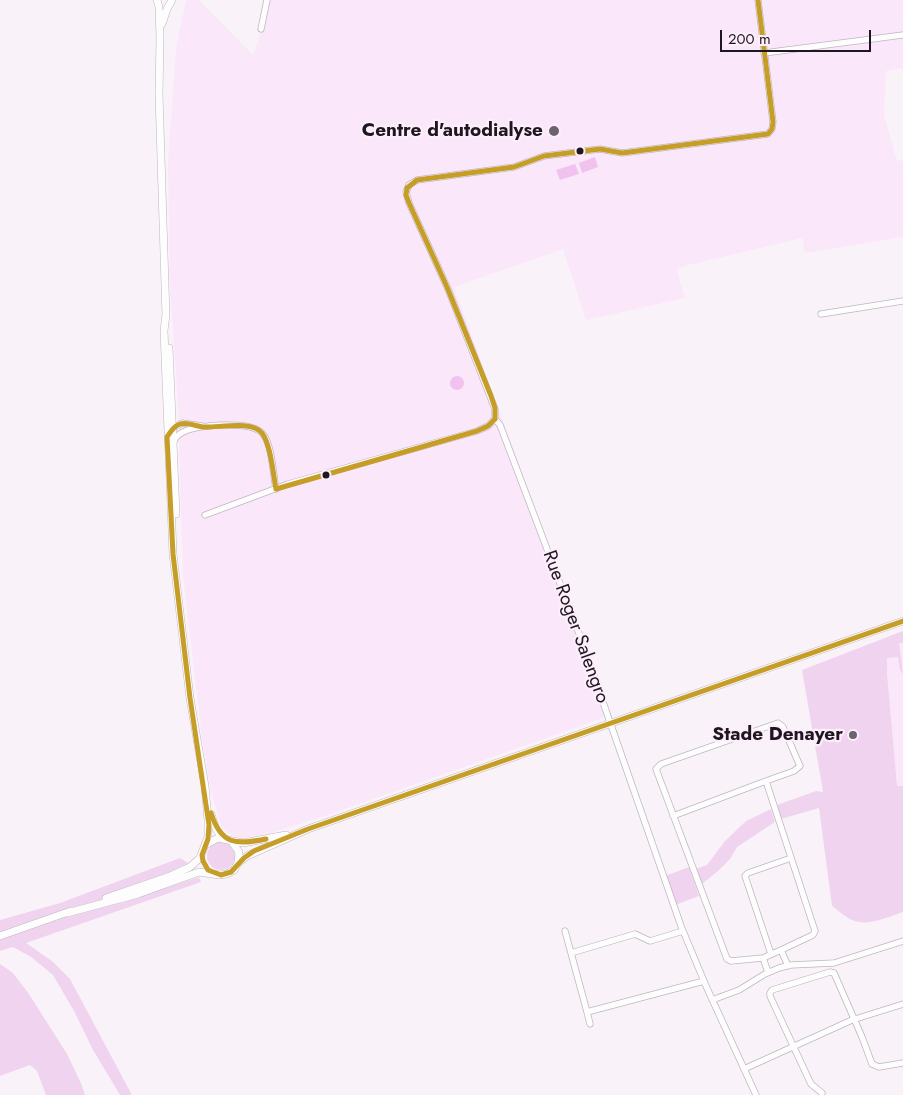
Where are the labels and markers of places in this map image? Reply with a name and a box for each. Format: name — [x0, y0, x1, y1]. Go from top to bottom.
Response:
place label: Centre d'autodialyse — [362, 120, 543, 142]
marker: Centre d'autodialyse — [547, 124, 561, 138]
unlabelled marker — [575, 146, 585, 156]
unlabelled marker — [321, 470, 331, 480]
place label: Stade Denayer — [712, 724, 843, 746]
marker: Stade Denayer — [847, 729, 859, 741]

